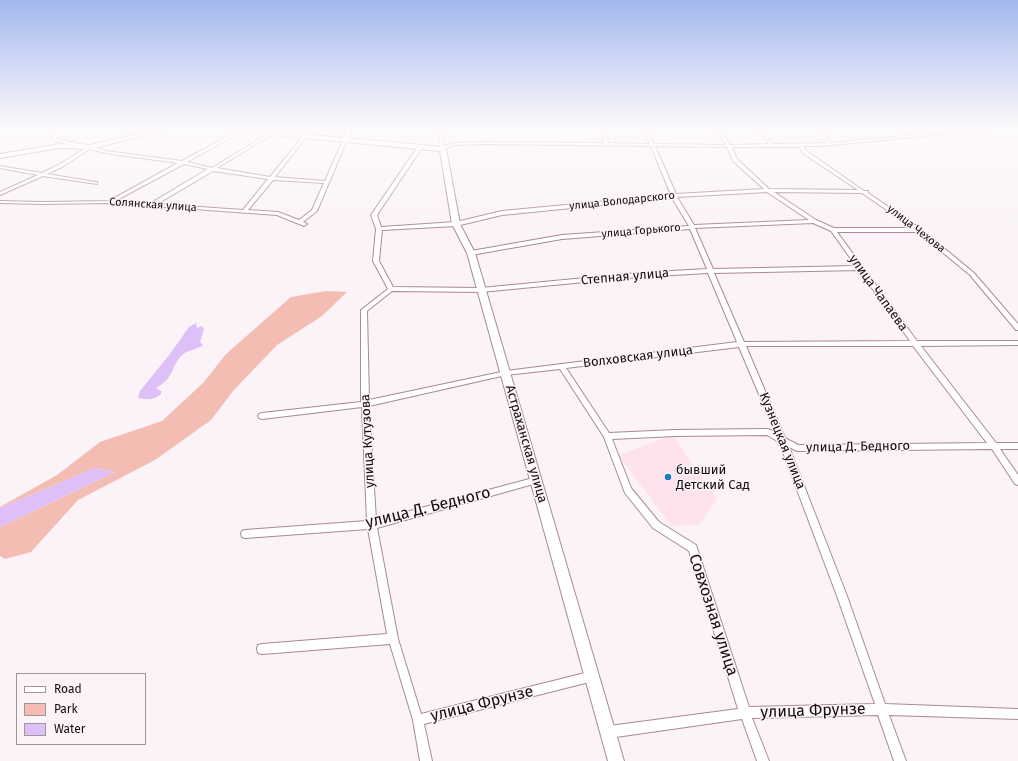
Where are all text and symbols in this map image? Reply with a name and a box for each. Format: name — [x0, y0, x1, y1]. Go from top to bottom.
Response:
street label: улица Володарского — [569, 189, 675, 213]
street label: Солянская улица — [109, 195, 197, 215]
street label: улица Чехова — [884, 202, 948, 256]
street label: улица Горького — [601, 221, 681, 241]
street label: улица Чапаева — [845, 252, 911, 334]
street label: Степная улица — [580, 265, 670, 289]
street label: Волховская улица — [582, 343, 694, 371]
street label: Астраханская улица — [502, 383, 550, 505]
street label: Кузнецкая улица — [755, 390, 809, 492]
street label: улица Кутузова — [358, 394, 378, 488]
street label: улица Д. Бедного — [806, 438, 910, 456]
place label: бывший Детский Сад — [676, 462, 750, 493]
marker: бывший Детский Сад — [663, 472, 673, 482]
street label: улица Д. Бедного — [364, 483, 492, 533]
street label: Совхозная улица — [684, 552, 742, 678]
legend — [16, 673, 146, 745]
text: Road — [54, 682, 82, 696]
street label: улица Фрунзе — [429, 682, 535, 726]
street label: улица Фрунзе — [760, 700, 866, 722]
text: Park — [54, 702, 78, 716]
text: Water — [54, 722, 85, 736]

